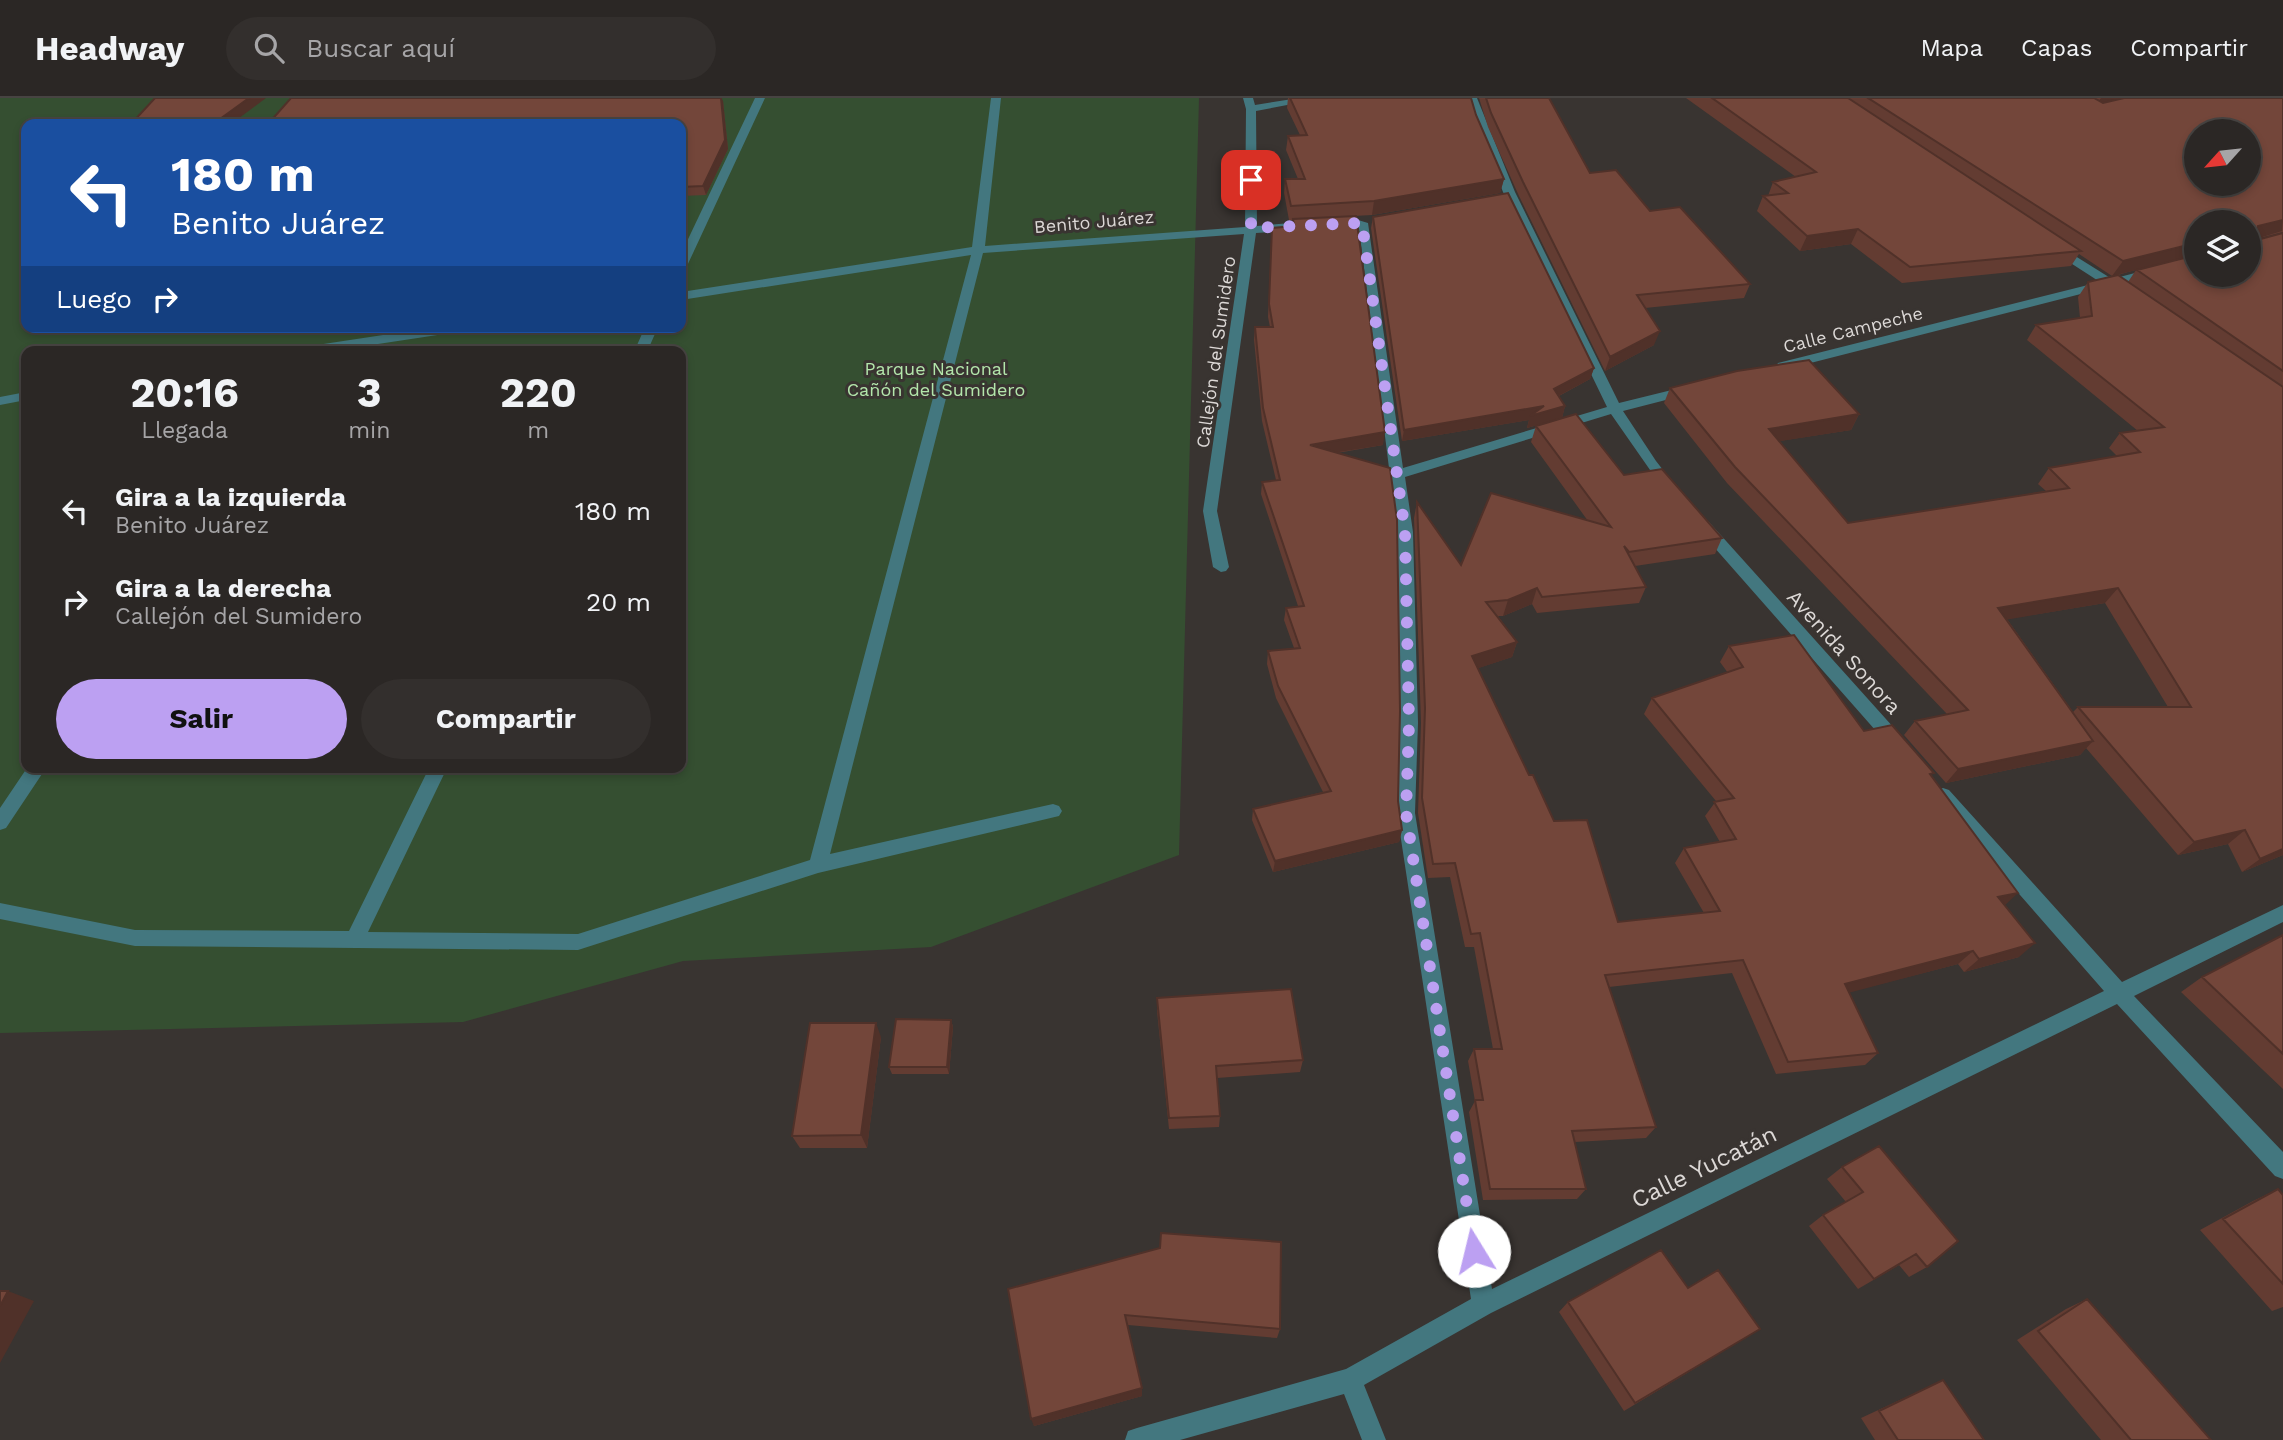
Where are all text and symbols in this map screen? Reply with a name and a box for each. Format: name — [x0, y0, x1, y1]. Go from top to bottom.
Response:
search box — [226, 17, 716, 80]
text: Headway — [35, 29, 184, 68]
icon: search — [250, 29, 288, 67]
text: Buscar aquí — [306, 33, 455, 63]
text: Mapa — [1920, 34, 1983, 62]
text: Capas — [2021, 34, 2092, 62]
text: Compartir — [2130, 34, 2248, 62]
north arrow — [2184, 119, 2261, 196]
map controls — [2184, 119, 2261, 287]
text: 180 m — [171, 145, 315, 203]
icon: left — [56, 147, 147, 238]
pin — [1221, 150, 1281, 210]
icon: arrive — [1232, 161, 1270, 199]
text: Benito Juárez — [171, 204, 385, 242]
street label: Benito Juárez — [1033, 206, 1155, 237]
button: layers — [2184, 210, 2261, 287]
street label: Callejón del Sumidero — [1192, 255, 1239, 449]
icon: right — [146, 280, 184, 318]
text: Luego — [56, 284, 132, 314]
street label: Calle Campeche — [1781, 302, 1925, 357]
park label: Parque Nacional Cañón del Sumidero — [847, 358, 1025, 400]
text: 20:16 — [130, 368, 239, 417]
text: 3 — [357, 368, 382, 417]
text: 220 — [500, 368, 577, 417]
text: Llegada — [141, 417, 228, 444]
text: min — [348, 417, 390, 444]
text: m — [527, 417, 549, 444]
text: Gira a la izquierda — [115, 482, 346, 512]
icon: left — [56, 492, 94, 530]
text: 180 m — [575, 496, 651, 526]
text: Benito Juárez — [115, 512, 269, 539]
text: Gira a la derecha — [115, 573, 331, 603]
icon: right — [56, 583, 94, 621]
street label: Avenida Sonora — [1782, 584, 1907, 719]
text: 20 m — [586, 587, 651, 617]
text: Callejón del Sumidero — [115, 603, 362, 630]
button: Salir — [56, 679, 347, 759]
button: Compartir — [361, 679, 651, 759]
street label: Calle Yucatán — [1627, 1120, 1781, 1214]
position arrow — [1437, 1214, 1511, 1288]

